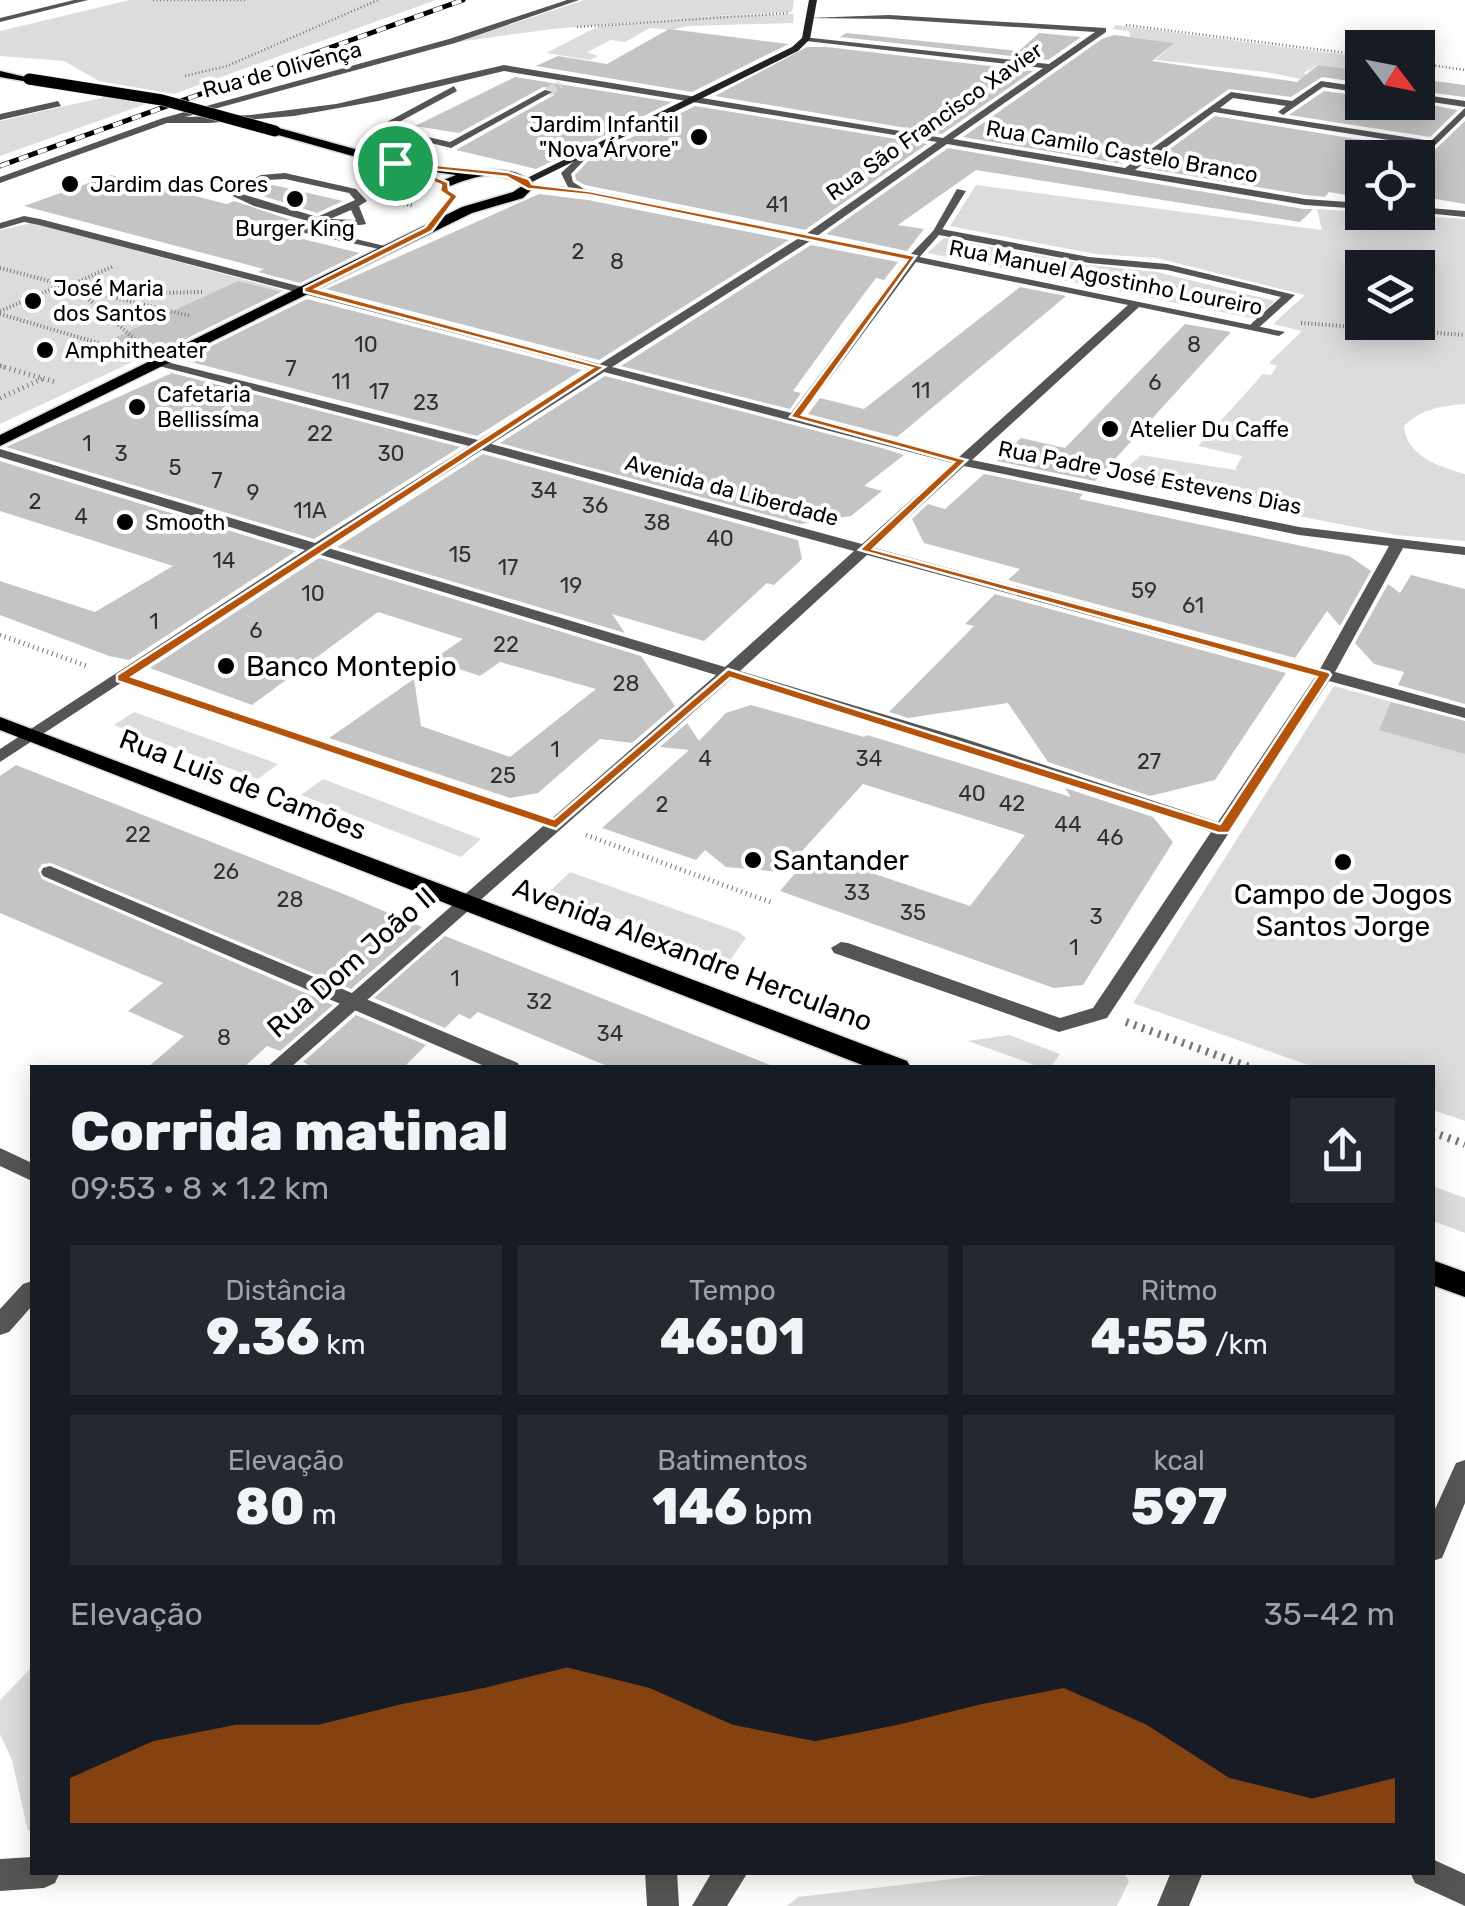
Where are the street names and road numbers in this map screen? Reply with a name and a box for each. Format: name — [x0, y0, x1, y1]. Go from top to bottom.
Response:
street label: Rua de Olivença — [200, 35, 364, 104]
street label: Rua São Francisco Xavier — [821, 36, 1048, 206]
street label: Rua Camilo Castelo Branco — [984, 114, 1260, 189]
street label: Rua Manuel Agostinho Loureiro — [947, 234, 1265, 321]
street label: Rua Padre José Estevens Dias — [996, 435, 1304, 520]
street label: Avenida da Liberdade — [622, 449, 842, 532]
street label: Rua Luis de Camões — [115, 722, 371, 847]
street label: Avenida Alexandre Herculano — [509, 871, 877, 1038]
street label: Rua Dom João II — [260, 880, 442, 1044]

